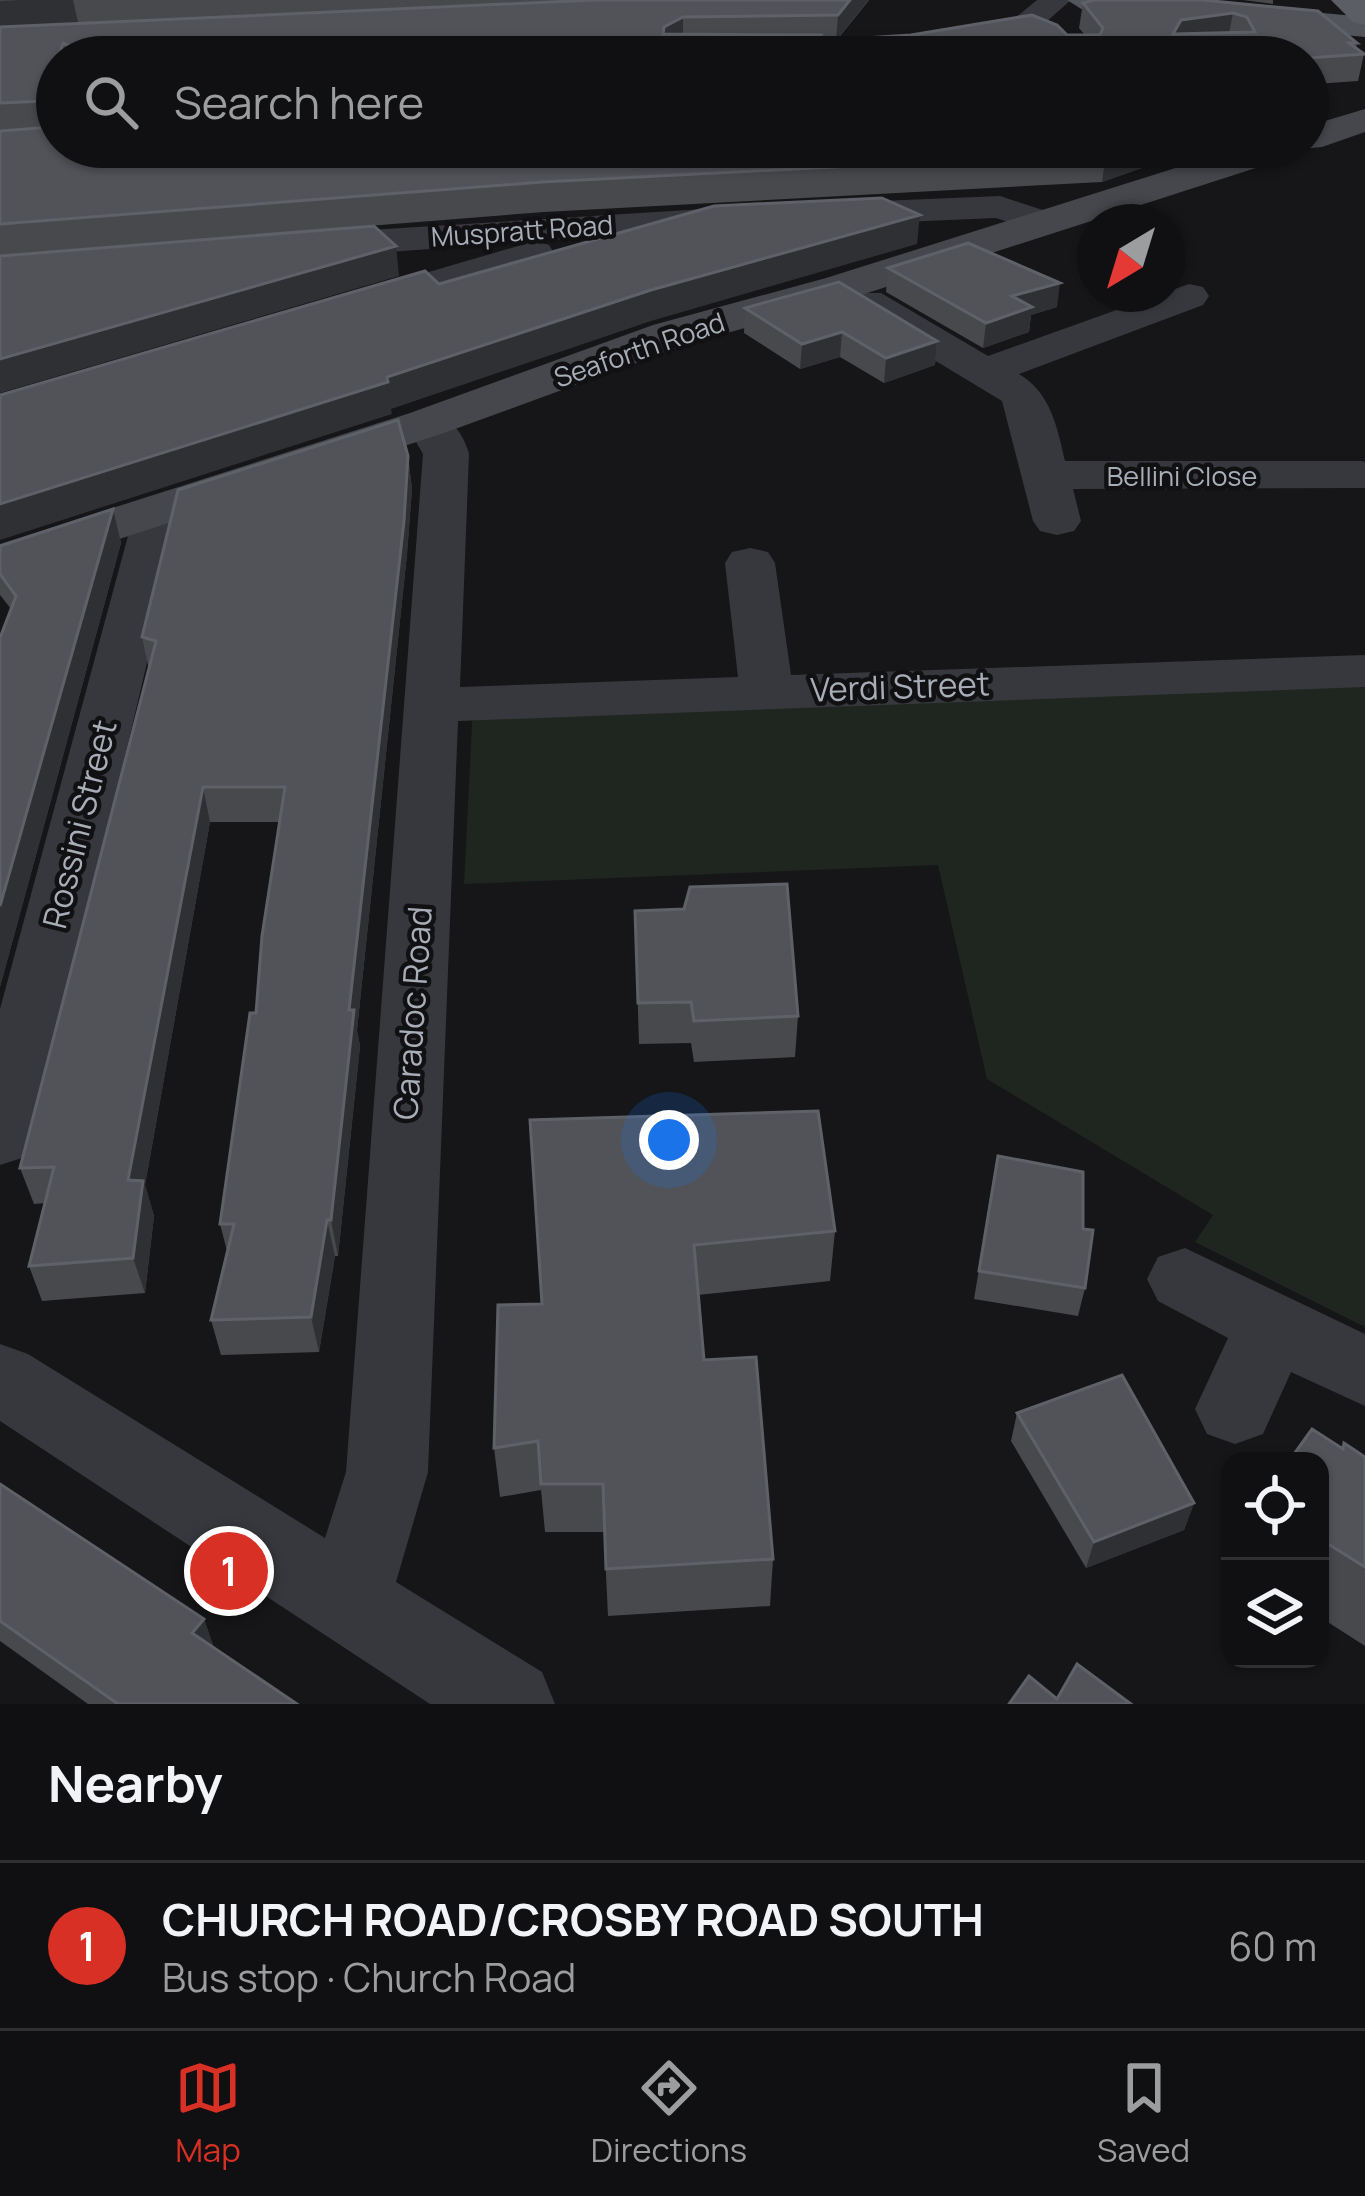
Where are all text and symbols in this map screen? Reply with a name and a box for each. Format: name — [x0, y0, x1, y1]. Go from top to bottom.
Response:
search box — [36, 36, 1329, 168]
icon: search — [78, 69, 144, 135]
text: Search here — [174, 71, 424, 133]
north arrow — [1077, 204, 1185, 312]
street label: Muspratt Road — [430, 205, 614, 255]
street label: Seaforth Road — [549, 303, 729, 395]
street label: Bellini Close — [1107, 457, 1257, 494]
street label: Verdi Street — [809, 660, 991, 712]
street label: Rossini Street — [31, 715, 127, 933]
street label: Caradoc Road — [382, 905, 442, 1121]
your location — [639, 1110, 699, 1170]
map controls — [1221, 1452, 1329, 1668]
button: locate — [1221, 1452, 1329, 1560]
pin: 1 — [190, 1526, 268, 1616]
button: layers — [1221, 1560, 1329, 1668]
text: Nearby — [48, 1748, 223, 1817]
text: CHURCH ROAD/CROSBY ROAD SOUTH — [162, 1888, 984, 1950]
text: 1 — [78, 1919, 96, 1973]
text: 60 m — [1228, 1919, 1317, 1973]
text: Bus stop · Church Road — [162, 1950, 576, 2004]
tab: Map — [175, 2055, 241, 2172]
tab: Directions — [591, 2055, 747, 2172]
tab: Saved — [1097, 2055, 1190, 2172]

